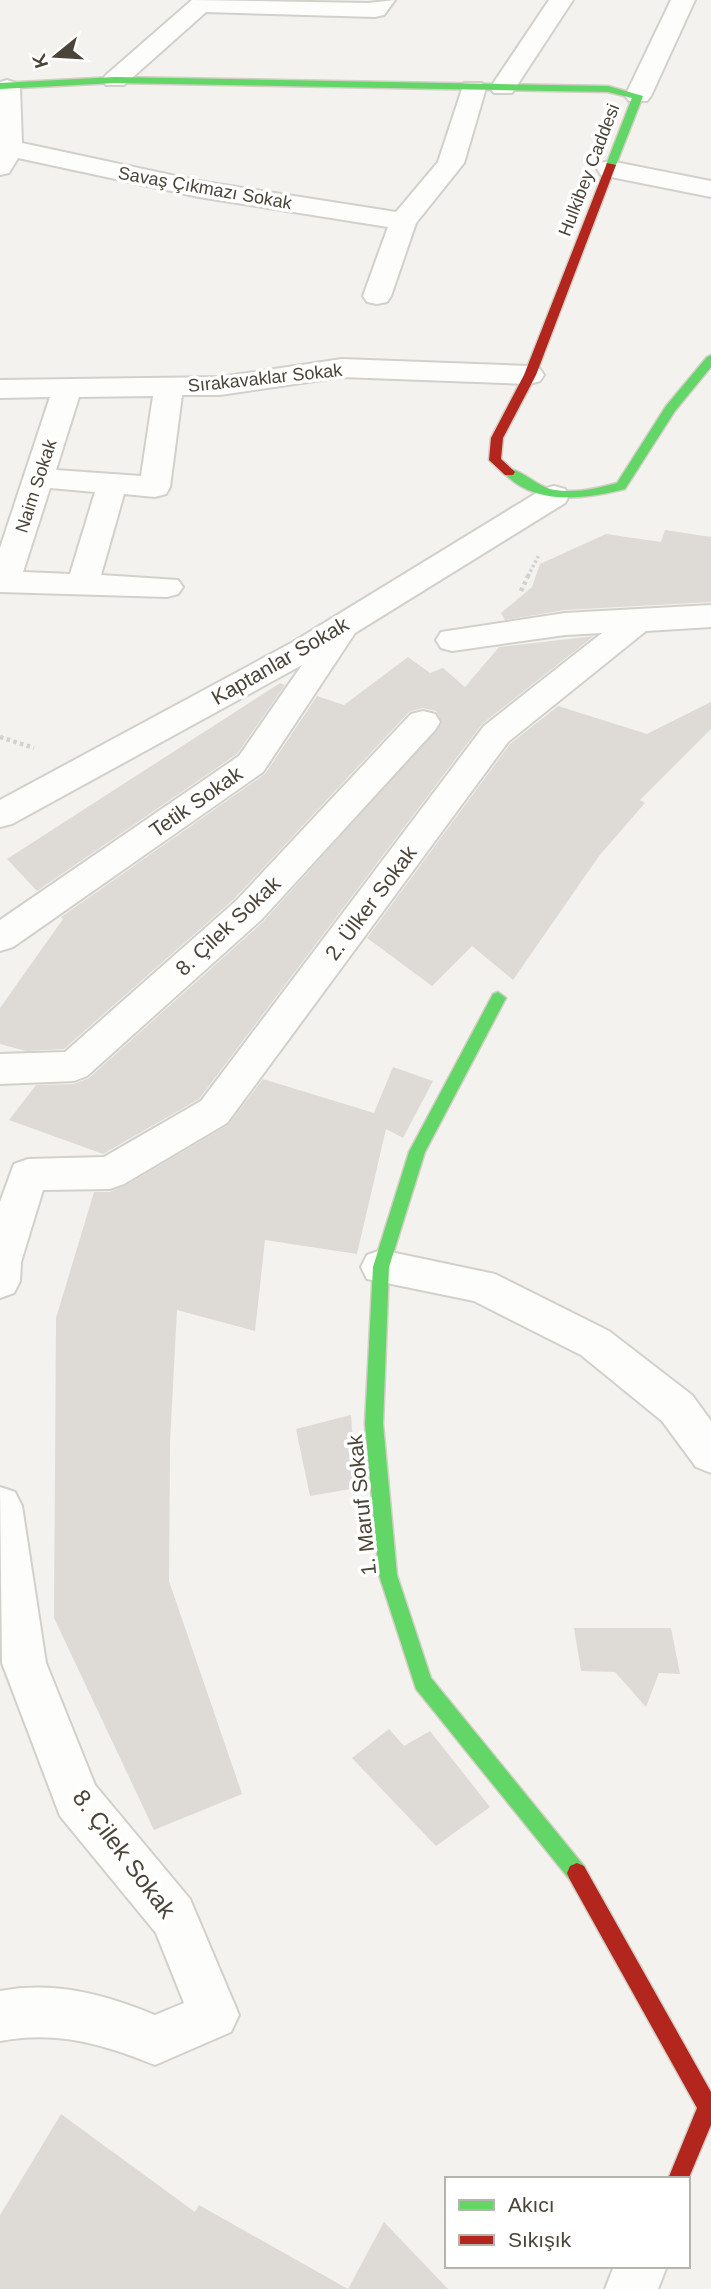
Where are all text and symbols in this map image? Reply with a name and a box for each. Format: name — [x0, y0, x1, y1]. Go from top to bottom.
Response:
north arrow — [21, 21, 91, 91]
text: K — [28, 51, 52, 71]
street label: Hulkibey Caddesi — [555, 101, 623, 239]
street label: Savaş Çıkmazı Sokak — [117, 163, 294, 213]
street label: Sırakavaklar Sokak — [187, 360, 344, 396]
street label: Naim Sokak — [11, 436, 61, 535]
street label: Kaptanlar Sokak — [207, 612, 353, 709]
street label: Tetik Sokak — [145, 761, 247, 842]
street label: 2. Ülker Sokak — [320, 841, 421, 964]
street label: 8. Çilek Sokak — [171, 871, 285, 980]
street label: 1. Maruf Sokak — [343, 1433, 380, 1576]
street label: 8. Çilek Sokak — [67, 1784, 182, 1924]
legend — [445, 2177, 690, 2268]
text: Akıcı — [508, 2193, 555, 2216]
text: Sıkışık — [508, 2228, 572, 2251]

